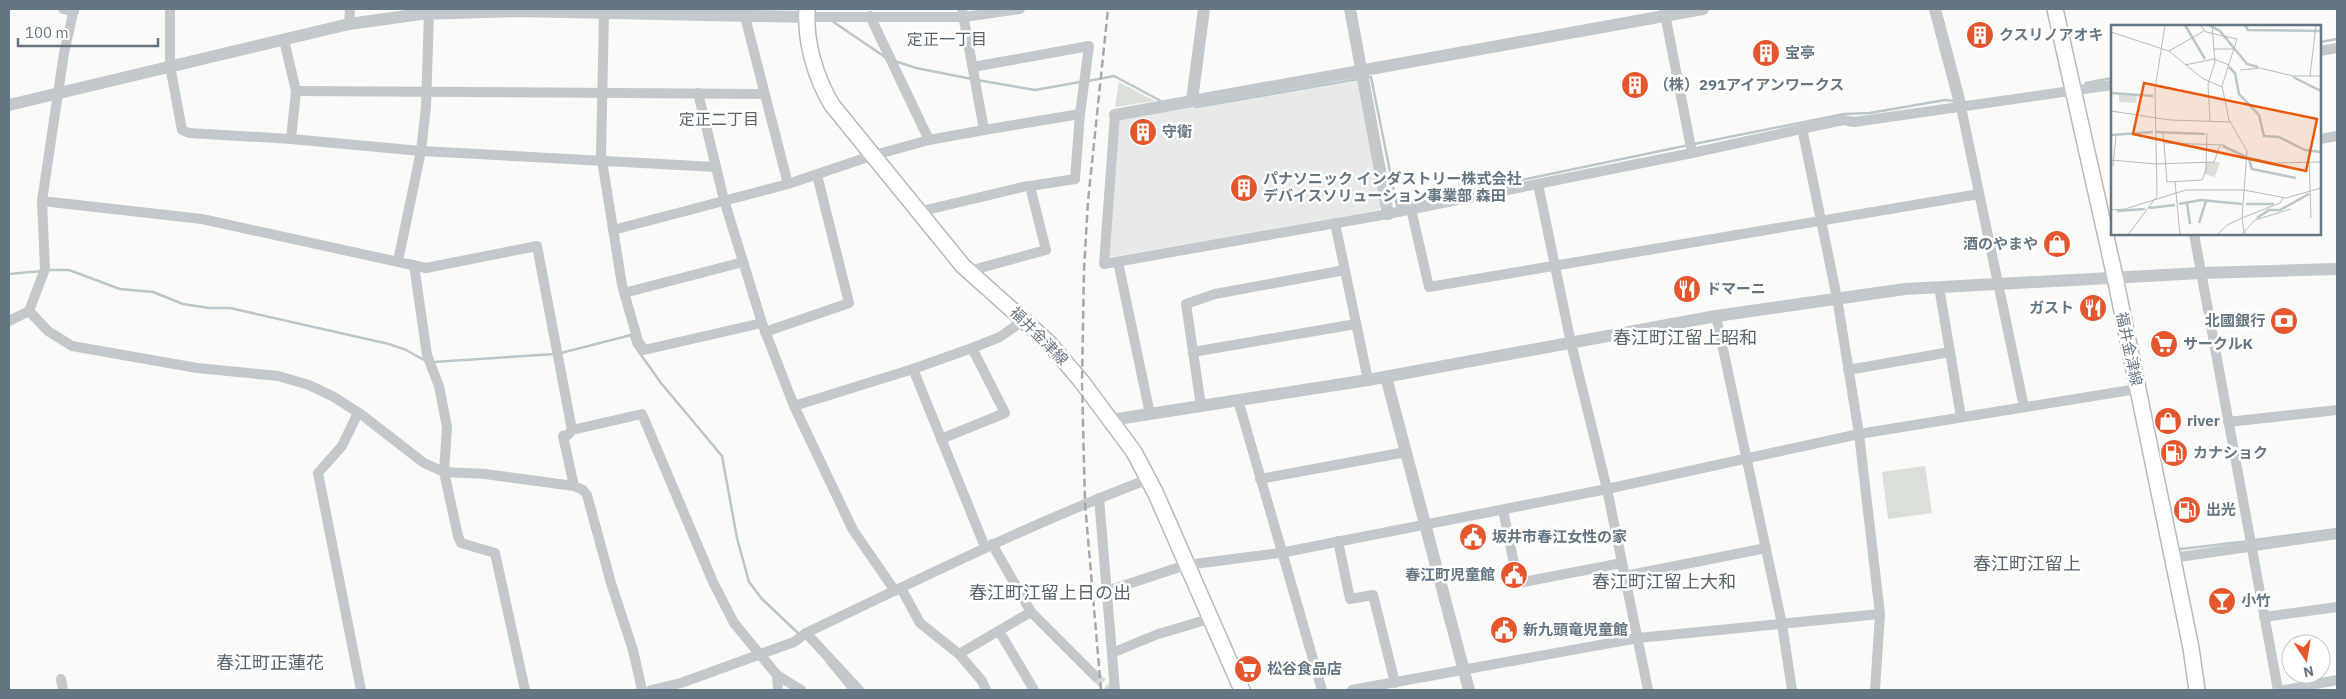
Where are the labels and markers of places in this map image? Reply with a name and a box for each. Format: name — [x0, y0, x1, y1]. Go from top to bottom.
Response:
building icon: クスリノアオキ — [1965, 20, 1995, 50]
place label: クスリノアオキ — [1999, 25, 2104, 44]
building icon: 宝亭 — [1751, 38, 1781, 68]
place label: 宝亭 — [1785, 43, 1815, 62]
building icon: （株）291アイアンワークス — [1620, 70, 1650, 100]
place label: （株）291アイアンワークス — [1654, 75, 1844, 94]
building icon: 守衛 — [1128, 117, 1158, 147]
place label: 守衛 — [1162, 122, 1192, 141]
place label: パナソニック インダストリー株式会社 デバイスソリューション事業部 森田 — [1263, 169, 1522, 205]
building icon: パナソニック インダストリー株式会社 デバイスソリューション事業部 森田 — [1229, 173, 1259, 203]
shop icon: 酒のやまや — [2042, 229, 2072, 259]
place label: 酒のやまや — [1963, 234, 2038, 253]
restaurant icon: ドマーニ — [1672, 274, 1702, 304]
place label: ドマーニ — [1706, 279, 1766, 298]
restaurant icon: ガスト — [2078, 293, 2108, 323]
place label: ガスト — [2029, 298, 2074, 317]
bank icon: 北國銀行 — [2269, 306, 2299, 336]
place label: 北國銀行 — [2205, 311, 2265, 330]
supermarket icon: サークルK — [2149, 329, 2179, 359]
place label: サークルK — [2183, 334, 2254, 353]
shop icon: river — [2153, 406, 2183, 436]
place label: river — [2187, 411, 2220, 430]
fuel station icon: カナショク — [2159, 438, 2189, 468]
place label: カナショク — [2193, 443, 2268, 462]
fuel station icon: 出光 — [2172, 495, 2202, 525]
place label: 出光 — [2206, 500, 2236, 519]
public building icon: 坂井市春江女性の家 — [1458, 522, 1488, 552]
place label: 坂井市春江女性の家 — [1492, 527, 1627, 546]
public building icon: 春江町児童館 — [1499, 560, 1529, 590]
place label: 春江町児童館 — [1405, 565, 1495, 584]
bar icon: 小竹 — [2207, 586, 2237, 616]
place label: 小竹 — [2241, 591, 2271, 610]
public building icon: 新九頭竜児童館 — [1489, 615, 1519, 645]
place label: 新九頭竜児童館 — [1523, 620, 1628, 639]
supermarket icon: 松谷食品店 — [1233, 654, 1263, 684]
place label: 松谷食品店 — [1267, 659, 1342, 678]

